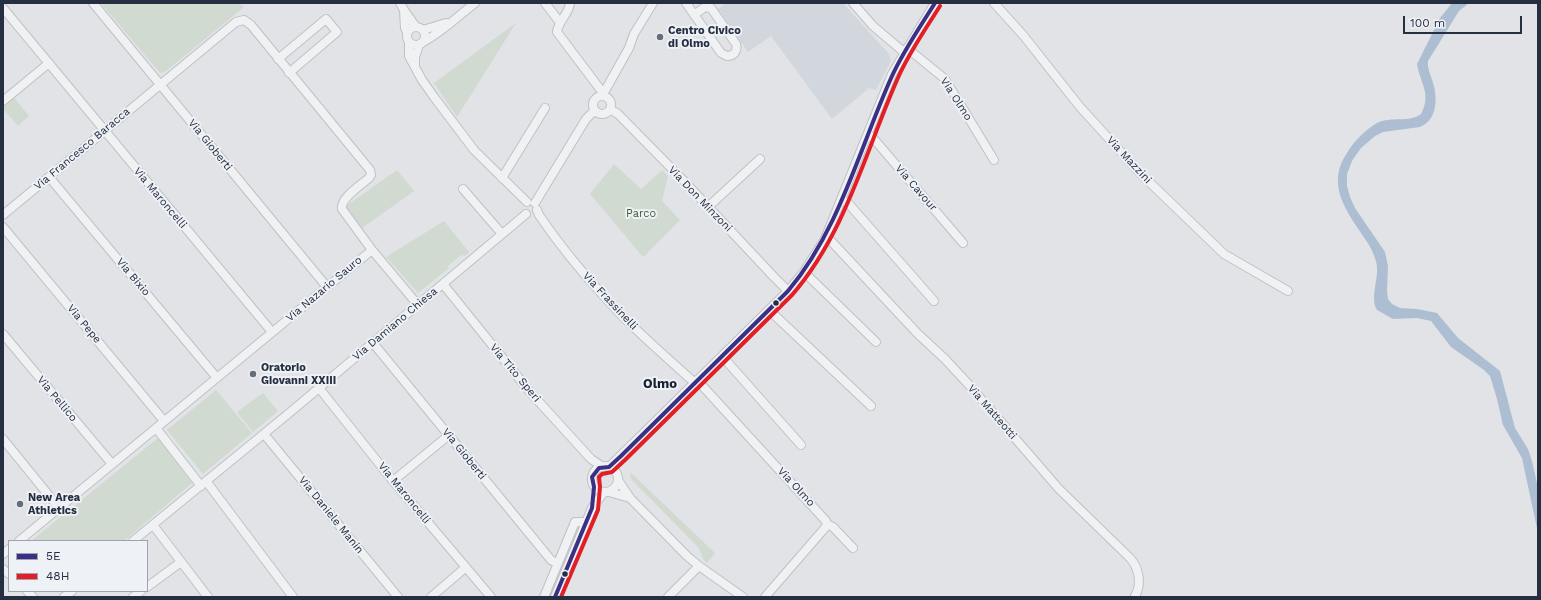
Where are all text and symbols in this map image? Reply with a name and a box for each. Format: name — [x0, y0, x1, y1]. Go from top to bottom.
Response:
scale bar — [1405, 8, 1524, 34]
text: 100 m — [1410, 16, 1445, 30]
place label: Centro Civico di Olmo — [668, 24, 741, 50]
marker: Centro Civico di Olmo — [655, 32, 665, 42]
street label: Via Olmo — [937, 75, 975, 123]
street label: Via Francesco Baracca — [31, 105, 133, 193]
street label: Via Gioberti — [185, 117, 235, 173]
street label: Via Mazzini — [1104, 134, 1154, 186]
street label: Via Cavour — [892, 162, 940, 214]
street label: Via Don Minzoni — [665, 163, 735, 235]
street label: Via Maroncelli — [131, 165, 189, 231]
park label: Parco — [626, 207, 656, 221]
street label: Via Nazario Sauro — [283, 253, 365, 325]
street label: Via Bixio — [113, 255, 153, 299]
street label: Via Frassinelli — [580, 269, 640, 333]
street label: Via Damiano Chiesa — [350, 285, 440, 363]
unlabelled marker — [771, 298, 781, 308]
street label: Via Pepe — [64, 302, 104, 346]
street label: Via Tito Speri — [487, 341, 543, 405]
place label: Oratorio Giovanni XXIII — [261, 361, 336, 387]
marker: Oratorio Giovanni XXIII — [248, 369, 258, 379]
street label: Via Pellico — [34, 374, 80, 424]
district label: Olmo — [643, 376, 677, 392]
street label: Via Matteotti — [965, 382, 1019, 442]
street label: Via Gioberti — [439, 426, 489, 482]
street label: Via Maroncelli — [375, 460, 433, 526]
street label: Via Olmo — [775, 465, 817, 509]
street label: Via Daniele Manin — [296, 474, 366, 556]
place label: New Area Athletics — [28, 491, 80, 517]
marker: New Area Athletics — [15, 499, 25, 509]
legend — [8, 540, 148, 592]
text: 5E — [46, 549, 61, 563]
text: 48H — [46, 569, 70, 583]
unlabelled marker — [560, 569, 570, 579]

